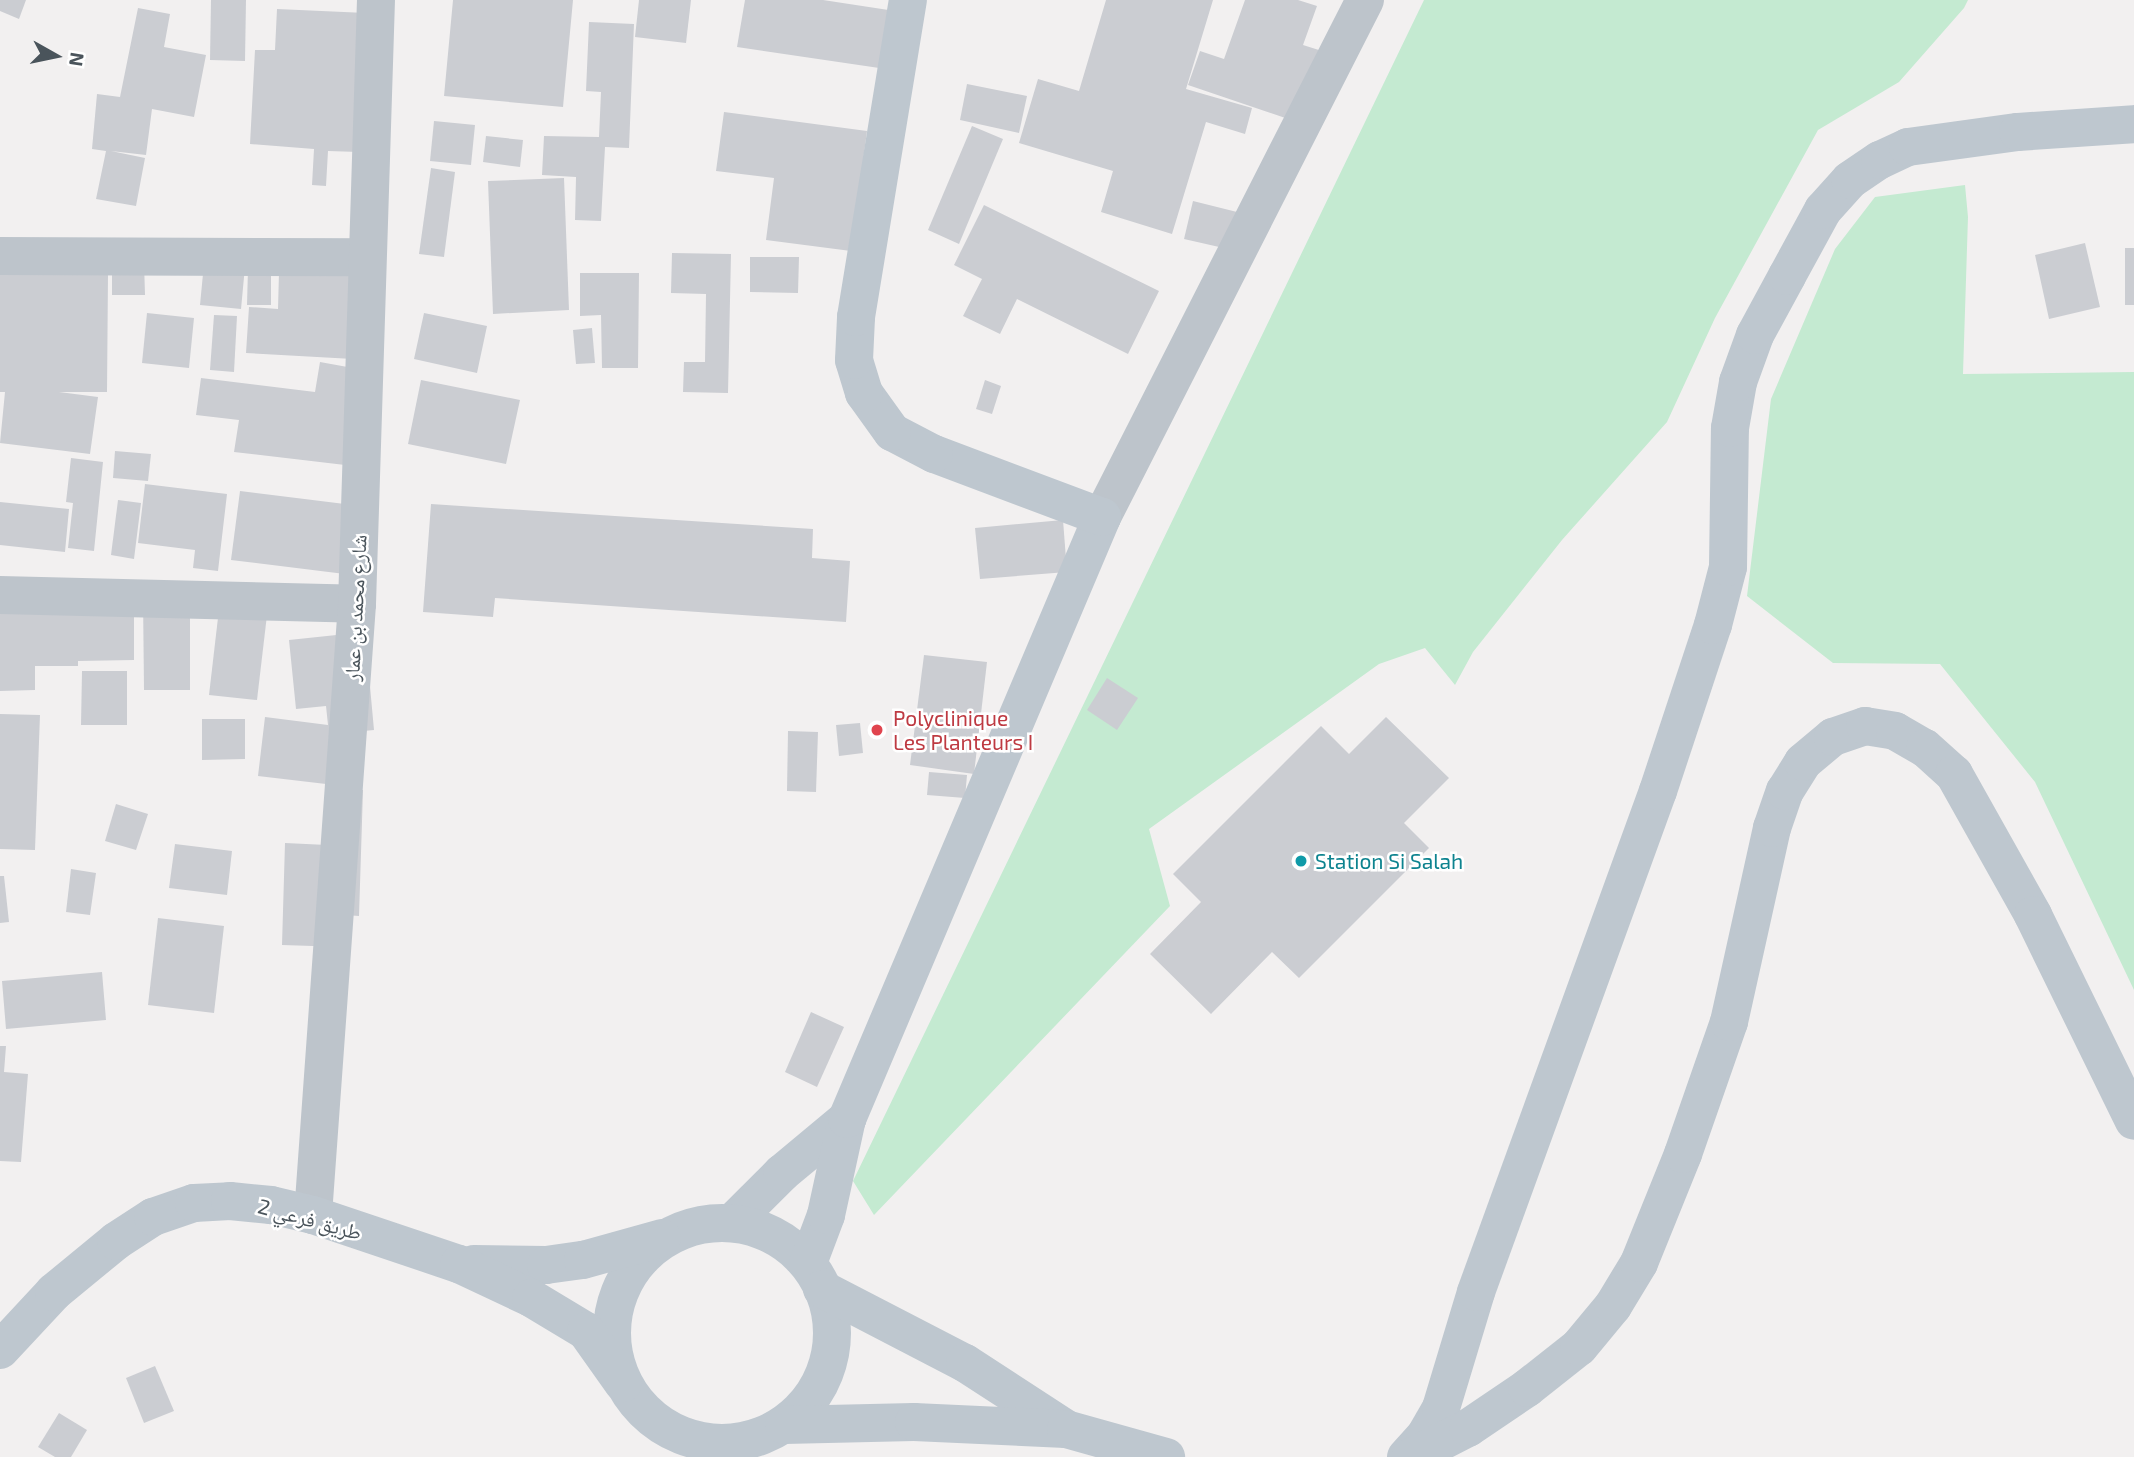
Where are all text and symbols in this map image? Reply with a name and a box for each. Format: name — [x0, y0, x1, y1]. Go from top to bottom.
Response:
north arrow — [21, 21, 91, 91]
text: N — [65, 51, 90, 68]
street label: شارع محمد بن عمار — [339, 534, 371, 682]
place label: Polyclinique Les Planteurs I — [893, 705, 1033, 755]
marker: Polyclinique Les Planteurs I — [867, 720, 887, 740]
place label: Station Si Salah — [1315, 848, 1463, 874]
marker: Station Si Salah — [1293, 853, 1309, 869]
street label: طريق فرعي 2 — [255, 1193, 365, 1245]

